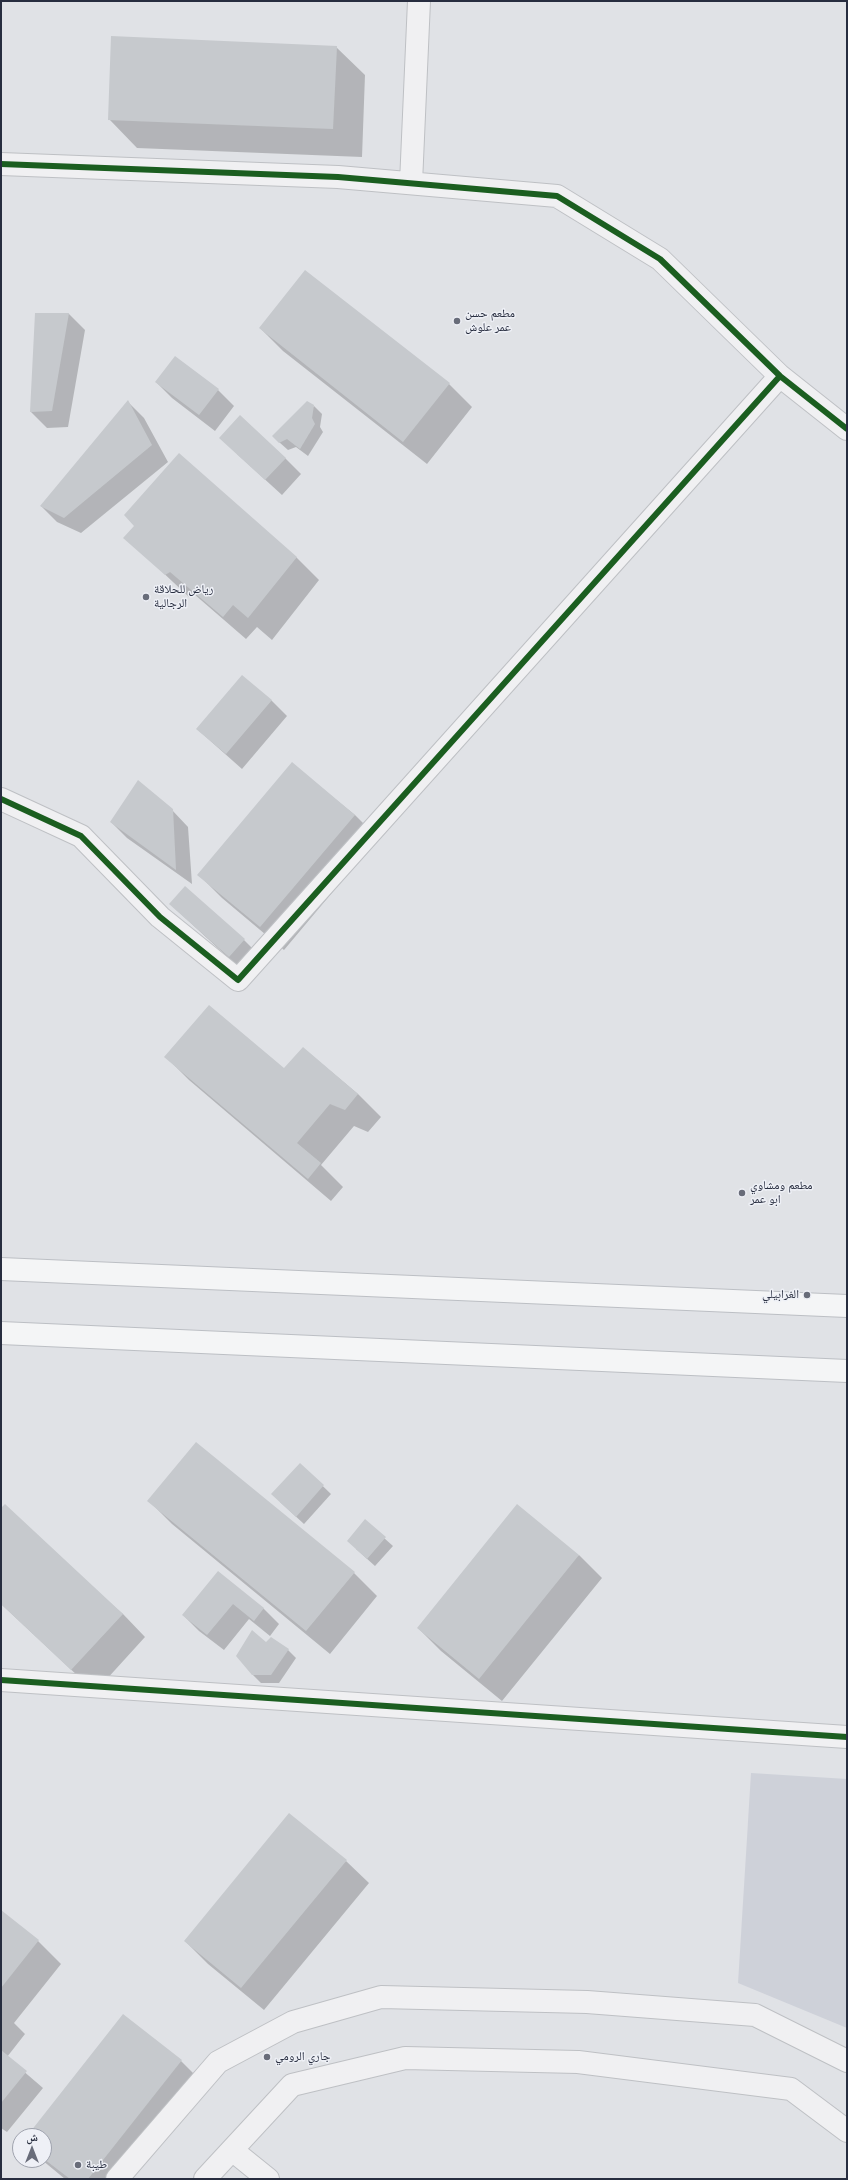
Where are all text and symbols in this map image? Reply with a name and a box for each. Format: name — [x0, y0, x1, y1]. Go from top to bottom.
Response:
place label: مطعم حسن عمر علوش — [465, 307, 515, 335]
marker: مطعم حسن عمر علوش — [452, 316, 462, 326]
place label: رياض للحلاقة الرجالية — [154, 583, 213, 611]
marker: رياض للحلاقة الرجالية — [141, 592, 151, 602]
place label: مطعم ومشاوي ابو عمر — [750, 1179, 813, 1207]
marker: مطعم ومشاوي ابو عمر — [737, 1188, 747, 1198]
place label: الغرابيلي — [762, 1288, 799, 1302]
marker: الغرابيلي — [802, 1290, 812, 1300]
place label: جاري الرومي — [275, 2050, 330, 2064]
marker: جاري الرومي — [262, 2052, 272, 2062]
north arrow — [12, 2128, 52, 2168]
text: ش — [26, 2130, 38, 2144]
place label: طيبة — [86, 2158, 107, 2172]
marker: طيبة — [73, 2160, 83, 2170]

